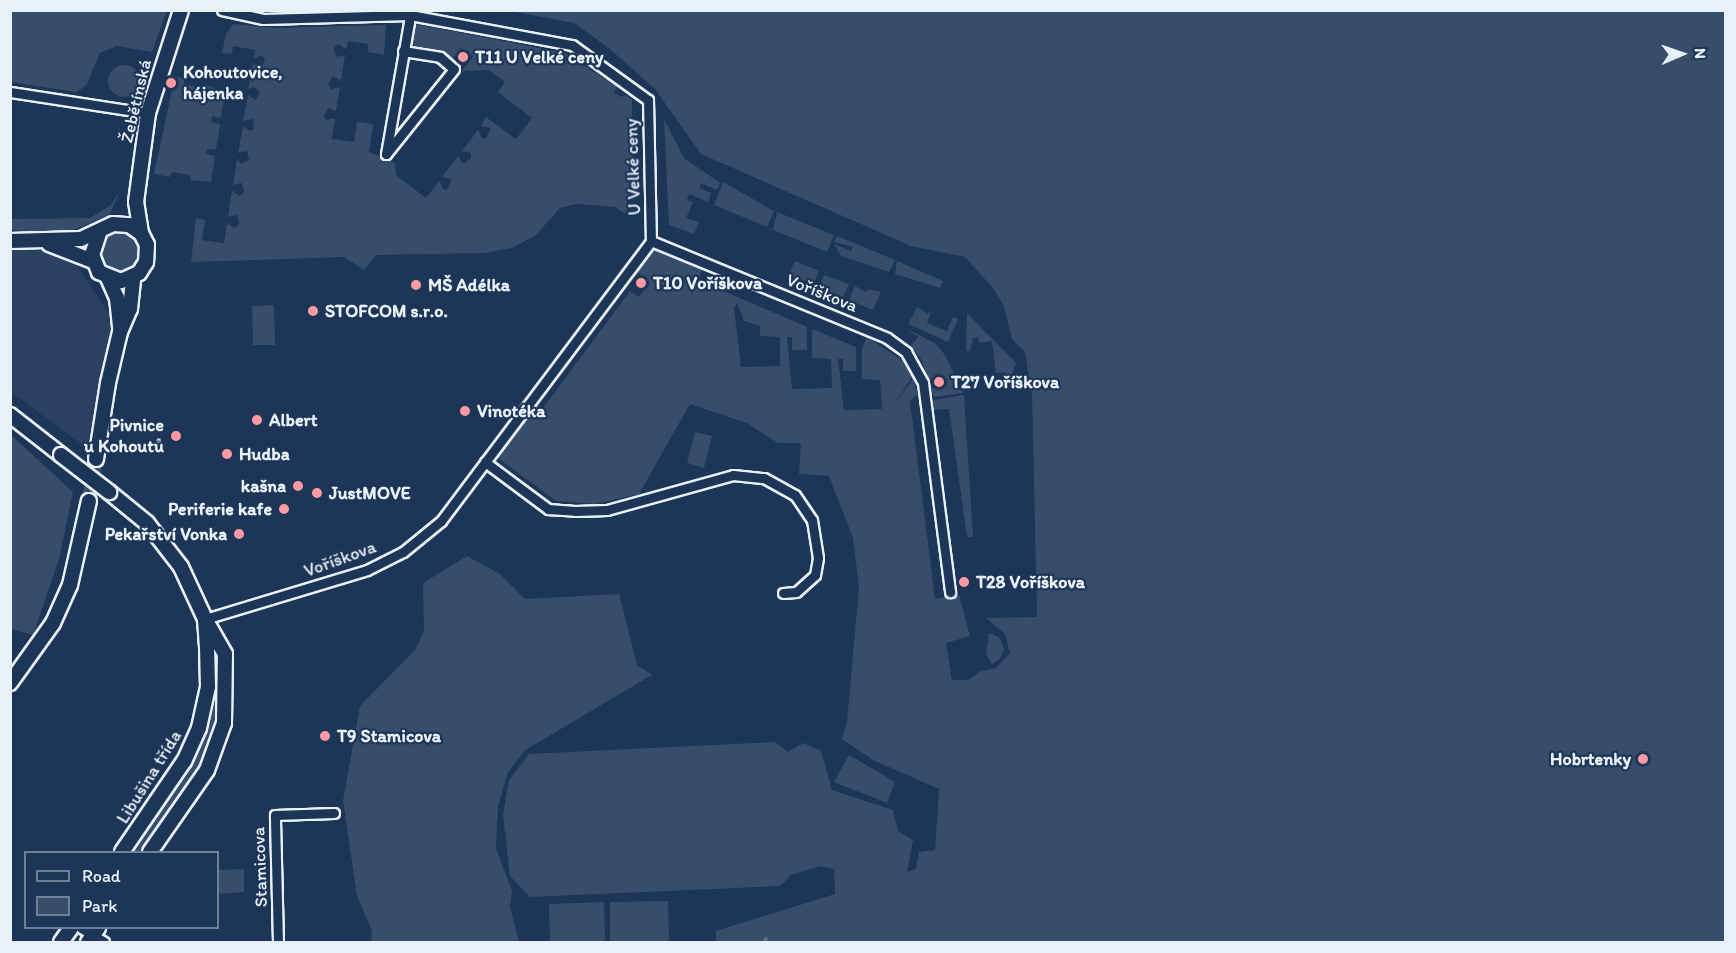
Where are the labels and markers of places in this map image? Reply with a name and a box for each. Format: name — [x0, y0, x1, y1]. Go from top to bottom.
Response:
place label: T11 U Velké ceny — [475, 46, 602, 68]
marker: T11 U Velké ceny — [456, 50, 470, 64]
place label: Kohoutovice, hájenka — [183, 62, 283, 104]
marker: Kohoutovice, hájenka — [164, 76, 178, 90]
place label: T10 Voříškova — [653, 272, 762, 294]
place label: MŠ Adélka — [428, 274, 510, 296]
marker: T10 Voříškova — [634, 276, 648, 290]
marker: MŠ Adélka — [409, 278, 423, 292]
place label: STOFCOM s.r.o. — [325, 300, 448, 322]
marker: STOFCOM s.r.o. — [306, 304, 320, 318]
place label: T27 Voříškova — [951, 371, 1059, 393]
marker: T27 Voříškova — [932, 375, 946, 389]
place label: Vinotéka — [477, 400, 545, 422]
marker: Vinotéka — [458, 404, 472, 418]
place label: Albert — [269, 409, 317, 431]
marker: Albert — [250, 413, 264, 427]
place label: Pivnice u Kohoutů — [84, 415, 164, 458]
marker: Pivnice u Kohoutů — [169, 429, 183, 443]
place label: Hudba — [239, 443, 290, 465]
marker: Hudba — [220, 447, 234, 461]
place label: kašna — [241, 475, 286, 497]
marker: kašna — [291, 479, 305, 493]
place label: JustMOVE — [329, 482, 411, 504]
marker: JustMOVE — [310, 486, 324, 500]
place label: Periferie kafe — [168, 498, 272, 520]
marker: Periferie kafe — [277, 502, 291, 516]
place label: Pekařství Vonka — [104, 523, 227, 545]
marker: Pekařství Vonka — [232, 527, 246, 541]
place label: T28 Voříškova — [976, 571, 1084, 593]
marker: T28 Voříškova — [957, 575, 971, 589]
place label: T9 Stamicova — [337, 725, 441, 747]
marker: T9 Stamicova — [318, 729, 332, 743]
place label: Hobrtenky — [1550, 748, 1631, 770]
marker: Hobrtenky — [1636, 752, 1650, 766]

